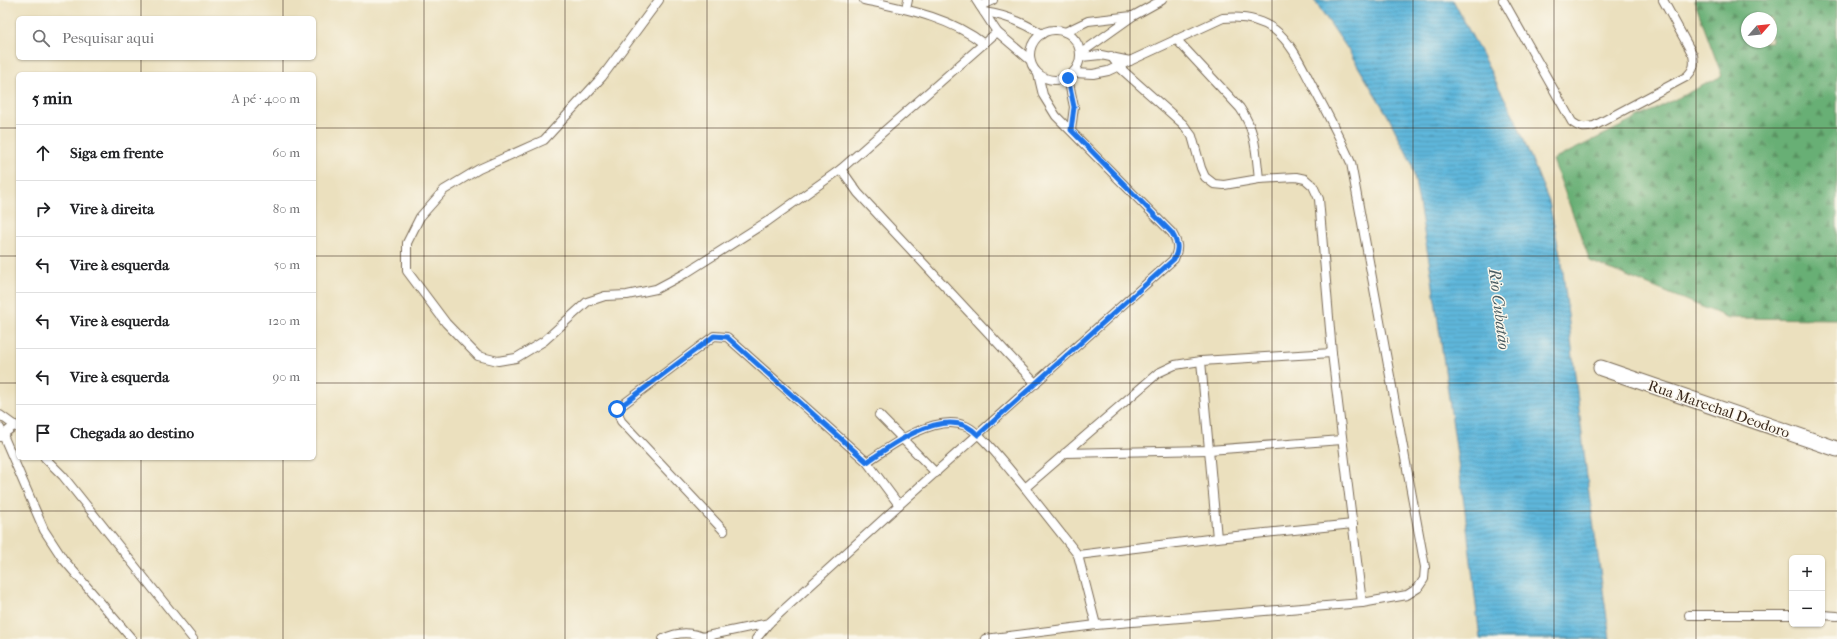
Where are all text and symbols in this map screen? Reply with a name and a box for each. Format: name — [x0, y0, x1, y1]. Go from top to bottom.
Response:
north arrow — [1741, 12, 1777, 48]
search box — [16, 16, 316, 60]
icon: search — [30, 27, 52, 49]
text: Pesquisar aqui — [62, 29, 154, 47]
route end — [1059, 69, 1077, 87]
text: 5 min — [32, 88, 72, 108]
text: A pé · 400 m — [231, 91, 300, 106]
icon: ahead — [32, 142, 54, 164]
text: Siga em frente — [70, 144, 163, 162]
text: 60 m — [272, 145, 300, 160]
icon: right — [32, 198, 54, 220]
text: Vire à direita — [70, 200, 154, 218]
text: 80 m — [273, 201, 300, 216]
icon: left — [32, 254, 54, 276]
text: Vire à esquerda — [70, 256, 169, 274]
text: 50 m — [274, 257, 300, 272]
water label: Rio Cubatão — [1485, 266, 1514, 351]
icon: left — [32, 310, 54, 332]
text: Vire à esquerda — [70, 312, 169, 330]
text: 120 m — [268, 313, 300, 328]
icon: left — [32, 366, 54, 388]
text: Vire à esquerda — [70, 368, 169, 386]
text: 90 m — [272, 369, 300, 384]
street label: Rua Marechal Deodoro — [1646, 376, 1793, 442]
route start — [608, 400, 626, 418]
icon: arrive — [32, 422, 54, 444]
text: Chegada ao destino — [70, 424, 194, 442]
map controls — [1789, 555, 1825, 627]
button: + — [1789, 555, 1825, 591]
button: − — [1789, 591, 1825, 627]

